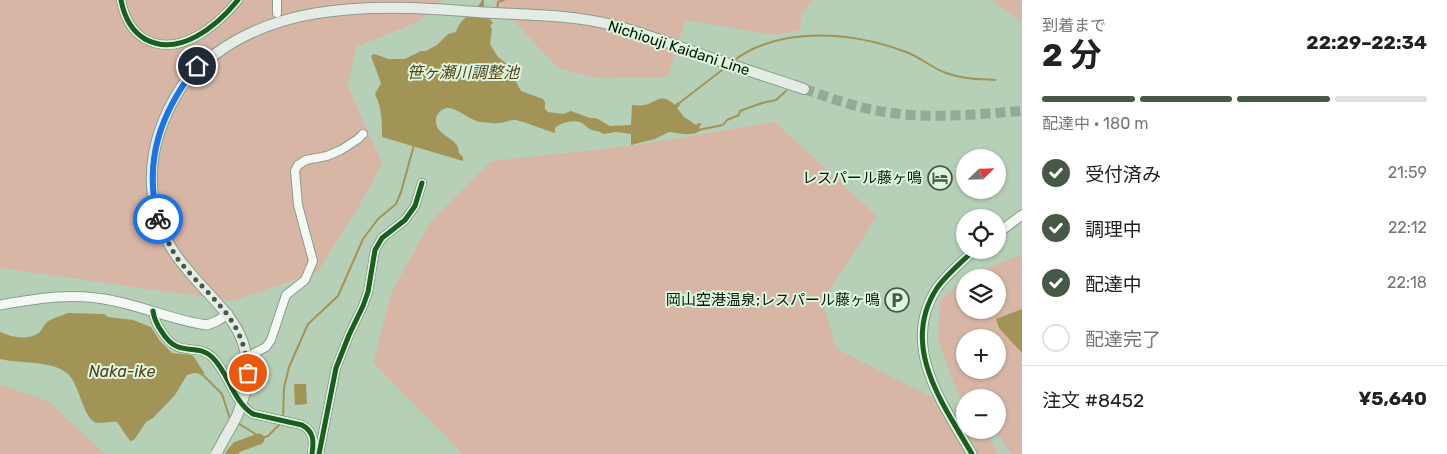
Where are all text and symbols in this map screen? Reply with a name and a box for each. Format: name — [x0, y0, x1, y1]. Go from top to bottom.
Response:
text: 到着まで — [1042, 16, 1106, 35]
street label: Nichiouji Kaidani Line — [606, 17, 752, 79]
text: 22:29–22:34 — [1306, 31, 1427, 54]
text: 2 分 — [1042, 36, 1102, 74]
pin — [176, 45, 218, 87]
icon: home — [183, 52, 211, 80]
water label: 笹ヶ瀬川調整池 — [407, 63, 521, 82]
text: 配達中 · 180 m — [1042, 114, 1148, 133]
north arrow — [956, 149, 1006, 199]
map controls — [956, 149, 1006, 439]
icon: check — [1042, 159, 1070, 187]
text: 受付済み — [1085, 163, 1161, 186]
text: 21:59 — [1388, 163, 1427, 182]
hotel icon: レスパール藤ヶ鳴 — [927, 165, 953, 191]
place label: レスパール藤ヶ鳴 — [802, 169, 922, 187]
courier — [133, 194, 183, 244]
icon: bike — [144, 205, 172, 233]
button: locate — [956, 209, 1006, 259]
icon: check — [1042, 214, 1070, 242]
text: 調理中 — [1085, 218, 1142, 241]
text: 22:12 — [1388, 218, 1427, 237]
button: layers — [956, 269, 1006, 319]
icon: check — [1042, 269, 1070, 297]
text: 配達中 — [1085, 273, 1142, 296]
text: 22:18 — [1387, 273, 1427, 292]
parking icon: 岡山空港温泉;レスパール藤ヶ鳴 — [884, 287, 910, 313]
place label: 岡山空港温泉;レスパール藤ヶ鳴 — [666, 291, 880, 309]
text: 配達完了 — [1085, 328, 1161, 351]
button: + — [956, 329, 1006, 379]
pin — [227, 352, 269, 394]
icon: bag — [234, 359, 262, 387]
water label: Naka-ike — [89, 362, 155, 381]
text: ¥5,640 — [1358, 387, 1427, 410]
button: − — [956, 389, 1006, 439]
text: 注文 #8452 — [1042, 389, 1144, 412]

